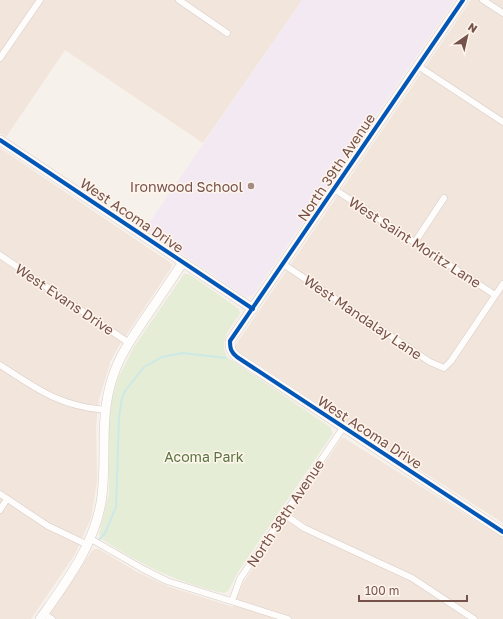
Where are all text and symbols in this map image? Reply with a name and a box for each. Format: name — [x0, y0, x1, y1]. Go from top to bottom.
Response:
north arrow — [447, 16, 487, 56]
text: N — [466, 20, 480, 35]
street label: North 39th Avenue — [294, 110, 378, 224]
street label: West Acoma Drive — [77, 174, 187, 256]
place label: Ironwood School — [130, 178, 243, 195]
marker: Ironwood School — [246, 181, 256, 191]
street label: West Saint Moritz Lane — [346, 193, 484, 291]
street label: West Evans Drive — [12, 260, 118, 338]
street label: West Mandalay Lane — [301, 271, 425, 363]
street label: West Acoma Drive — [315, 392, 425, 472]
park label: Acoma Park — [164, 448, 244, 465]
street label: North 38th Avenue — [243, 456, 327, 570]
scale bar — [359, 577, 467, 603]
text: 100 m — [365, 583, 399, 598]

